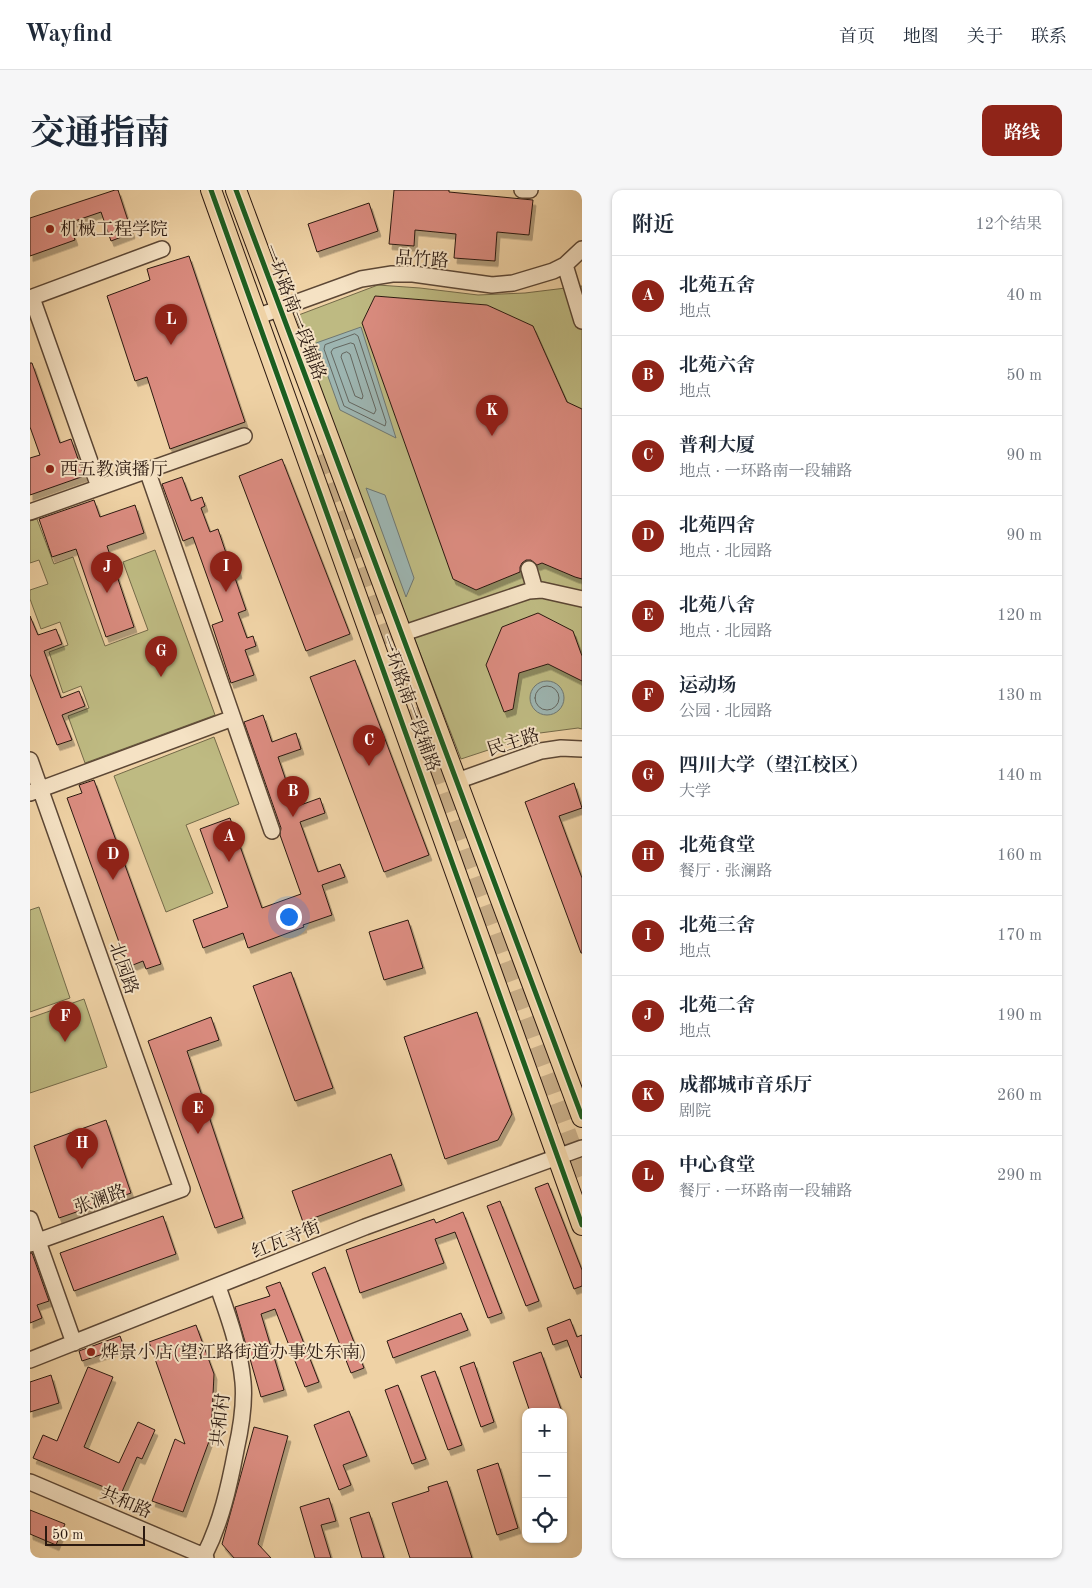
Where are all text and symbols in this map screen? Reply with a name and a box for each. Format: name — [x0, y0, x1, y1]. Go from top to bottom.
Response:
text: Wayfind — [25, 23, 112, 47]
text: 首页 — [839, 28, 875, 46]
text: 地图 — [903, 28, 939, 46]
text: 关于 — [967, 28, 1003, 46]
text: 联系 — [1031, 28, 1067, 46]
button: 路线 — [982, 105, 1062, 156]
text: 交通指南 — [30, 117, 170, 152]
text: 附近 — [632, 215, 674, 236]
text: 12个结果 — [975, 217, 1042, 233]
place label: 机械工程学院 — [60, 219, 168, 239]
marker: 机械工程学院 — [44, 223, 56, 235]
street label: 一环路南一段辅路 — [260, 241, 330, 383]
street label: 品竹路 — [394, 247, 450, 271]
text: 北苑五舍 — [679, 277, 755, 296]
text: A — [642, 288, 654, 304]
text: 40 m — [1006, 288, 1042, 304]
pin: L — [155, 304, 187, 345]
text: 地点 — [679, 304, 711, 320]
text: 北苑六舍 — [679, 357, 755, 376]
text: B — [642, 368, 654, 384]
text: 50 m — [1006, 368, 1042, 384]
text: 地点 — [679, 384, 711, 400]
pin: K — [476, 395, 508, 436]
text: 普利大厦 — [679, 437, 755, 456]
text: C — [643, 448, 653, 464]
text: 90 m — [1006, 448, 1042, 464]
place label: 西五教演播厅 — [60, 459, 168, 479]
marker: 西五教演播厅 — [44, 463, 56, 475]
text: 地点 · 一环路南一段辅路 — [679, 464, 852, 480]
text: 北苑四舍 — [679, 517, 755, 536]
text: D — [642, 528, 654, 544]
text: 90 m — [1006, 528, 1042, 544]
text: 地点 · 北园路 — [679, 544, 772, 560]
pin: I — [210, 551, 242, 592]
pin: J — [91, 552, 123, 593]
text: 北苑八舍 — [679, 597, 755, 616]
text: E — [642, 608, 654, 624]
text: 120 m — [997, 608, 1042, 624]
text: 地点 · 北园路 — [679, 624, 772, 640]
street label: 一环路南一段辅路 — [376, 632, 444, 774]
pin: G — [145, 636, 177, 677]
text: 运动场 — [679, 677, 736, 696]
text: F — [643, 688, 653, 704]
text: 130 m — [997, 688, 1042, 704]
text: 公园 · 北园路 — [679, 704, 772, 720]
street label: 民主路 — [484, 724, 542, 760]
pin: C — [353, 725, 385, 766]
text: 四川大学（望江校区） — [679, 757, 869, 776]
text: G — [642, 768, 654, 784]
text: 140 m — [997, 768, 1042, 784]
pin: B — [277, 776, 309, 817]
text: 大学 — [679, 784, 711, 800]
pin: A — [213, 821, 245, 862]
text: 北苑食堂 — [679, 837, 755, 856]
pin: D — [97, 839, 129, 880]
text: H — [641, 848, 655, 864]
text: 160 m — [997, 848, 1042, 864]
text: 餐厅 · 张澜路 — [679, 864, 772, 880]
your location — [276, 904, 302, 930]
text: 北苑三舍 — [679, 917, 755, 936]
text: I — [644, 928, 652, 944]
text: 170 m — [997, 928, 1042, 944]
street label: 北园路 — [106, 939, 142, 997]
text: 地点 — [679, 944, 711, 960]
text: 北苑二舍 — [679, 997, 755, 1016]
pin: F — [49, 1001, 81, 1042]
text: J — [644, 1008, 652, 1024]
text: 190 m — [997, 1008, 1042, 1024]
text: 地点 — [679, 1024, 711, 1040]
text: 成都城市音乐厅 — [679, 1077, 812, 1096]
text: K — [642, 1088, 654, 1104]
text: 260 m — [997, 1088, 1042, 1104]
pin: E — [182, 1093, 214, 1134]
text: 剧院 — [679, 1104, 711, 1120]
pin: H — [66, 1128, 98, 1169]
text: 中心食堂 — [679, 1157, 755, 1176]
text: L — [643, 1168, 653, 1184]
text: 290 m — [997, 1168, 1042, 1184]
street label: 张澜路 — [71, 1180, 129, 1218]
text: 餐厅 · 一环路南一段辅路 — [679, 1184, 852, 1200]
street label: 红瓦寺街 — [249, 1216, 323, 1262]
place label: 烨景小店(望江路街道办事处东南) — [101, 1342, 366, 1362]
marker: 烨景小店(望江路街道办事处东南) — [85, 1346, 97, 1358]
street label: 共和村 — [207, 1392, 233, 1448]
map controls — [522, 1408, 567, 1543]
button: + — [522, 1408, 567, 1453]
button: − — [522, 1453, 567, 1498]
street label: 共和路 — [97, 1482, 155, 1522]
button: locate — [522, 1498, 567, 1543]
scale bar — [45, 1523, 145, 1546]
text: 50 m — [52, 1528, 83, 1542]

